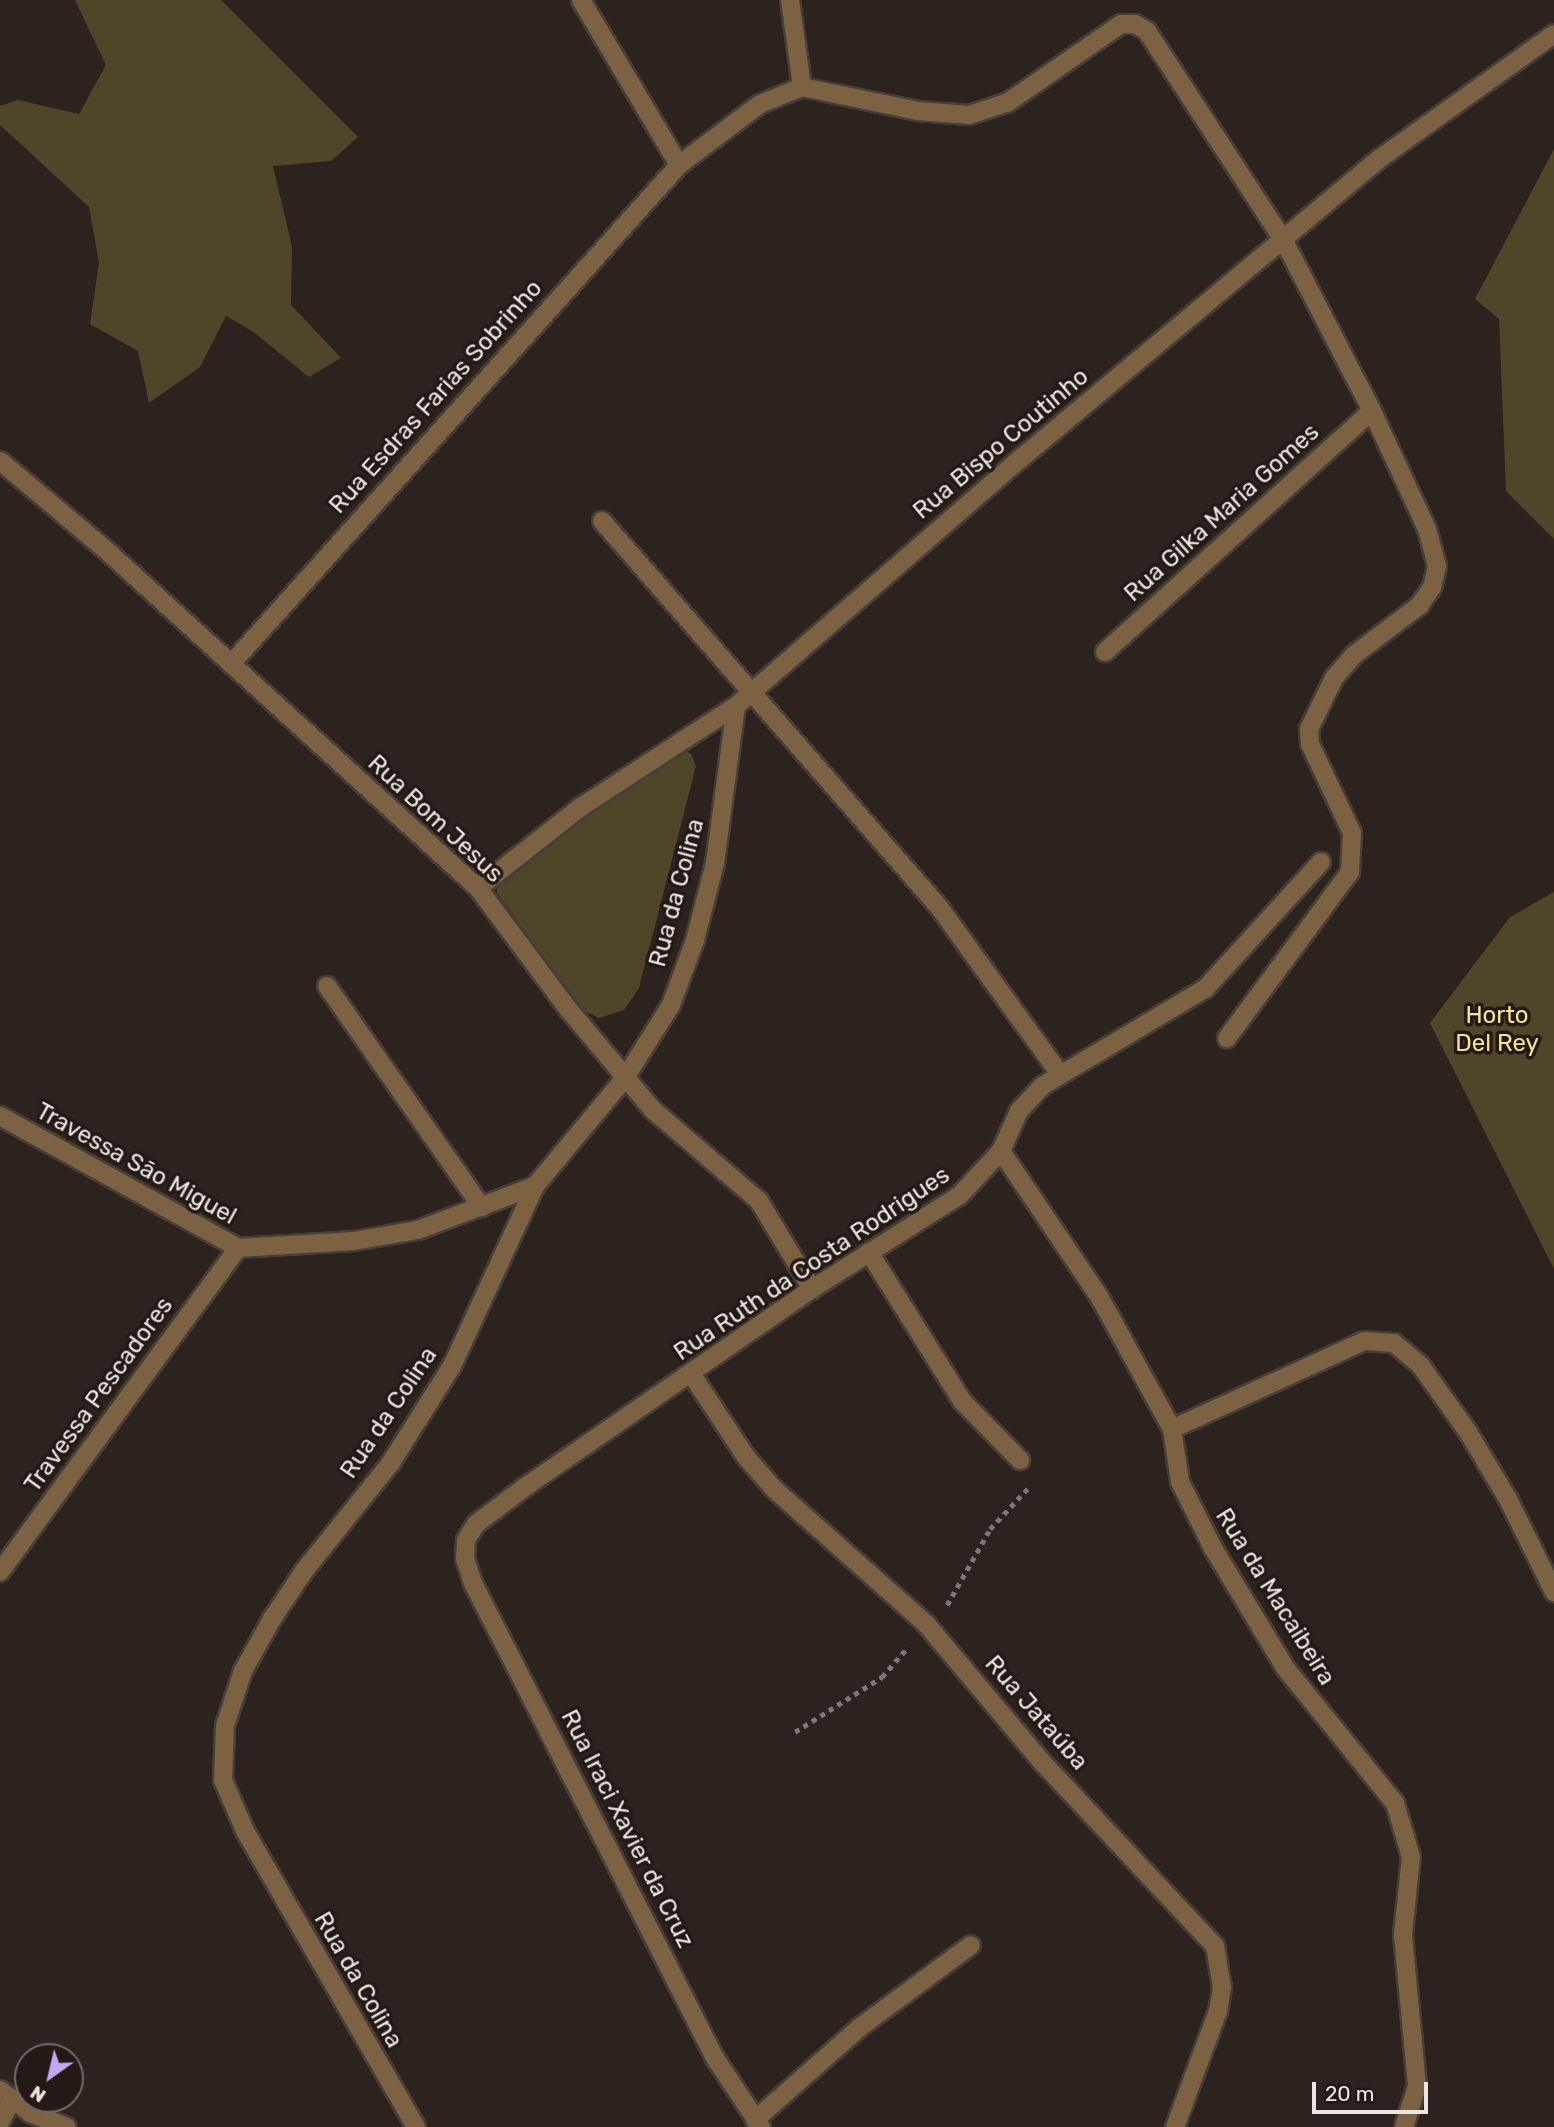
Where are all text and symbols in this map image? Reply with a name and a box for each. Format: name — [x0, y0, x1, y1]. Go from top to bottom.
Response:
street label: Rua Esdras Farias Sobrinho — [323, 274, 549, 520]
street label: Rua Bispo Coutinho — [908, 362, 1094, 526]
street label: Rua Gilka Maria Gomes — [1119, 418, 1325, 608]
street label: Rua Bom Jesus — [362, 749, 508, 889]
street label: Rua da Colina — [643, 816, 711, 970]
park label: Horto Del Rey — [1455, 1002, 1539, 1058]
street label: Travessa São Miguel — [31, 1097, 241, 1231]
street label: Rua Ruth da Costa Rodrigues — [669, 1161, 955, 1367]
street label: Travessa Pescadores — [19, 1292, 179, 1498]
street label: Rua da Colina — [335, 1342, 443, 1484]
street label: Rua da Macaibeira — [1209, 1503, 1341, 1691]
street label: Rua Jataúba — [979, 1650, 1093, 1776]
street label: Rua Iraci Xavier da Cruz — [554, 1705, 700, 1953]
street label: Rua da Colina — [308, 1907, 408, 2053]
north arrow — [14, 2043, 84, 2113]
scale bar — [1316, 2068, 1432, 2112]
text: N — [26, 2081, 50, 2108]
text: 20 m — [1325, 2081, 1374, 2106]

